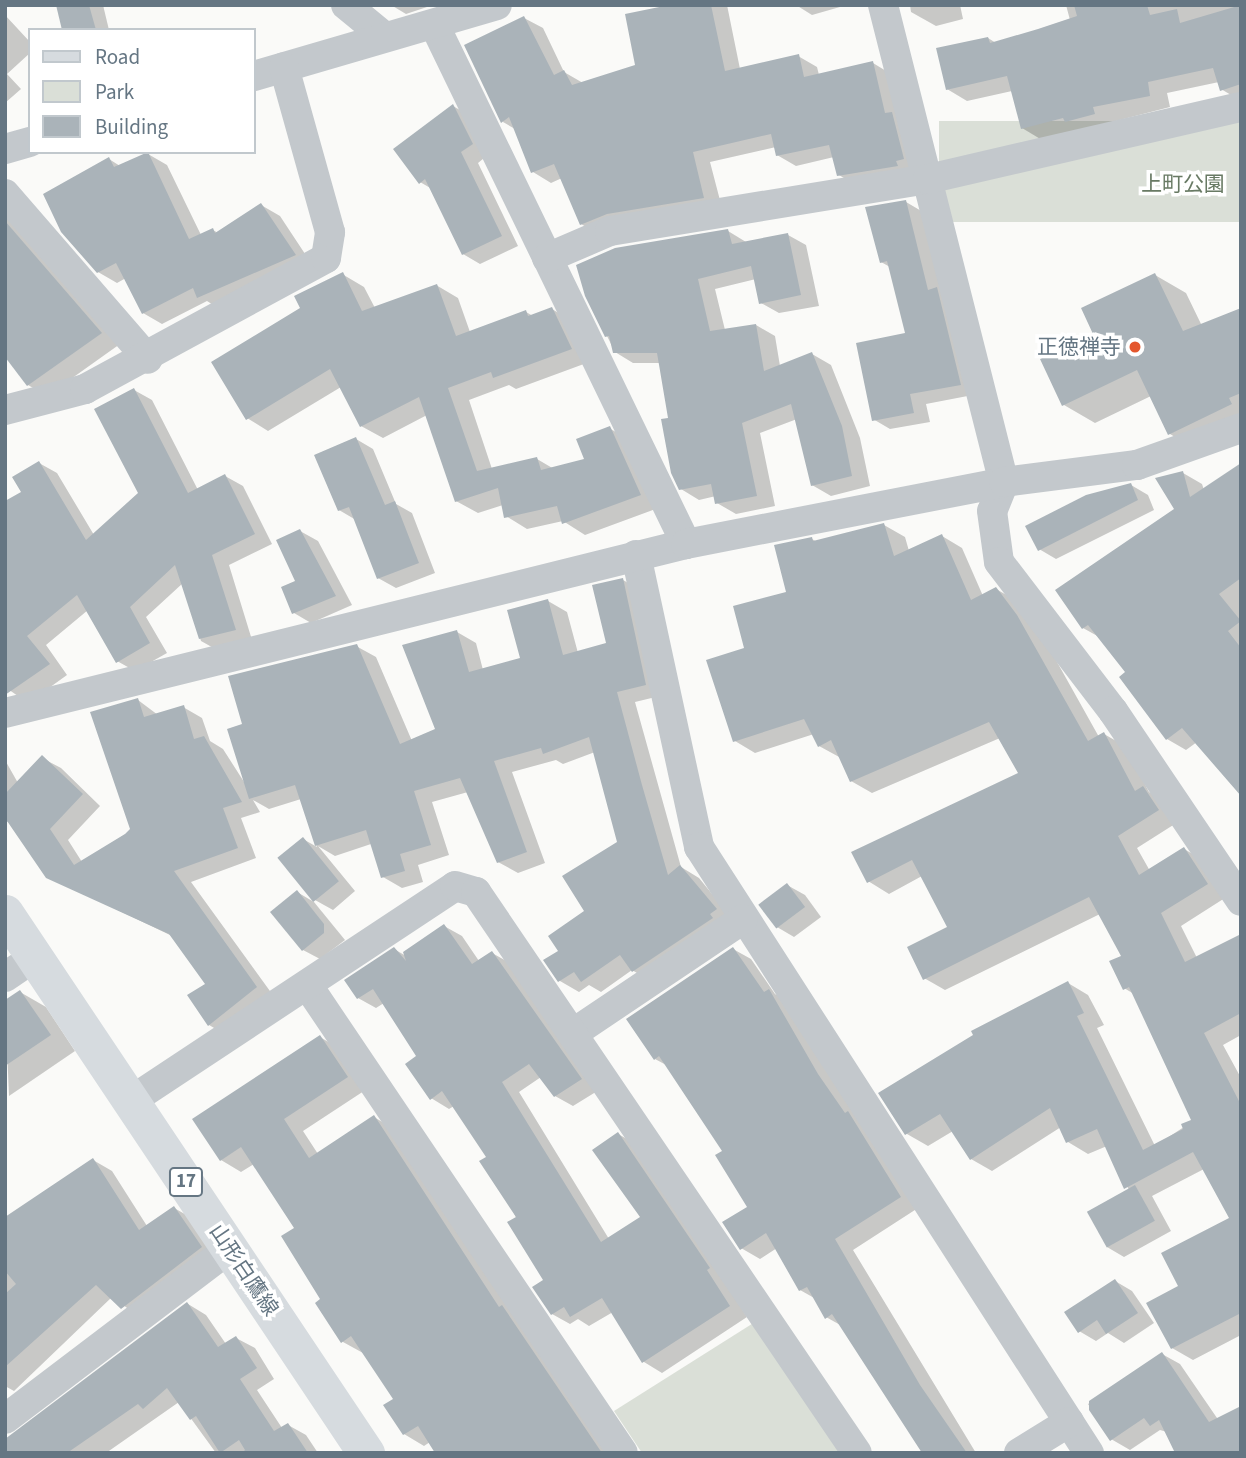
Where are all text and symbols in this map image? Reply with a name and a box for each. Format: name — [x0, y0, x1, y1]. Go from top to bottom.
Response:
legend — [28, 28, 256, 154]
text: Road — [95, 42, 140, 72]
text: Park — [95, 77, 134, 107]
text: Building — [95, 112, 168, 142]
park label: 上町公園 — [1141, 171, 1225, 197]
place label: 正徳禅寺 — [1037, 334, 1121, 360]
marker: 正徳禅寺 — [1127, 339, 1143, 355]
road number: 17 — [168, 1166, 204, 1198]
street label: 山形白鷹線 — [204, 1219, 284, 1321]

